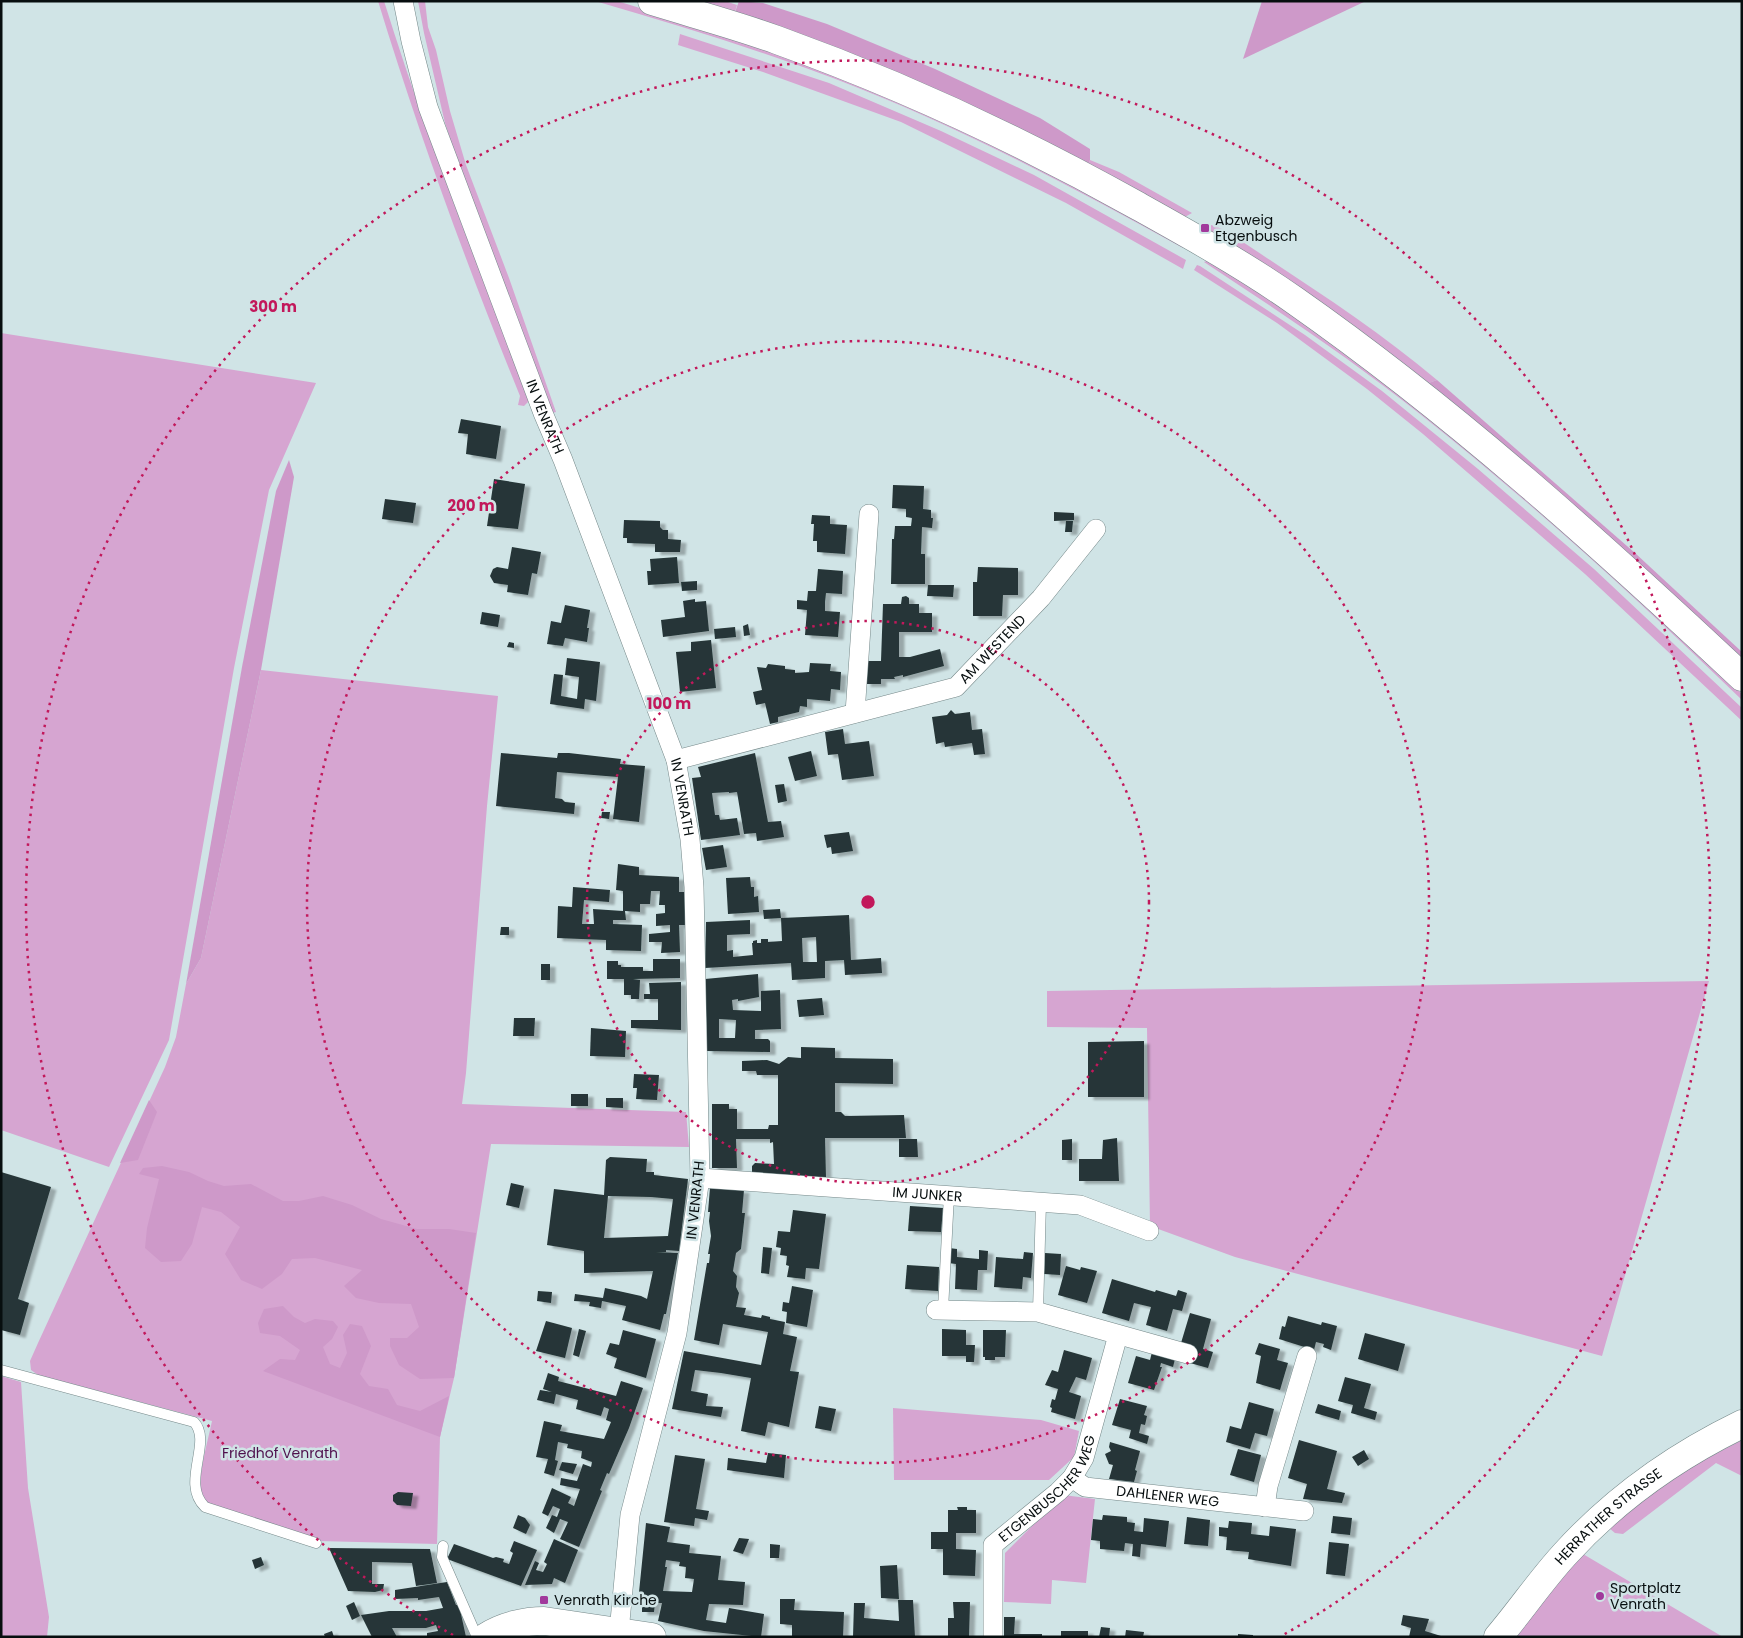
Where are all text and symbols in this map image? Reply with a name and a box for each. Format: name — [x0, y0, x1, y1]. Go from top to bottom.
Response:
place label: Abzweig Etgenbusch — [1215, 210, 1298, 246]
marker: Abzweig Etgenbusch — [1199, 222, 1211, 234]
text: 300 m — [249, 296, 297, 317]
street label: IN VENRATH — [521, 377, 569, 457]
text: 200 m — [447, 495, 495, 516]
street label: AM WESTEND — [954, 610, 1030, 688]
text: 100 m — [647, 693, 691, 714]
street label: IN VENRATH — [666, 755, 699, 837]
centre of rings — [859, 893, 877, 911]
street label: IN VENRATH — [681, 1160, 709, 1240]
street label: IM JUNKER — [892, 1182, 963, 1207]
street label: ETGENBUSCHER WEG — [994, 1433, 1100, 1547]
park label: Friedhof Venrath — [222, 1443, 338, 1463]
street label: HERRATHER STRASSE — [1550, 1463, 1666, 1569]
street label: DAHLENER WEG — [1115, 1480, 1220, 1512]
place label: Sportplatz Venrath — [1610, 1578, 1681, 1614]
place label: Venrath Kirche — [554, 1590, 657, 1610]
marker: Sportplatz Venrath — [1594, 1590, 1606, 1602]
marker: Venrath Kirche — [538, 1594, 550, 1606]

